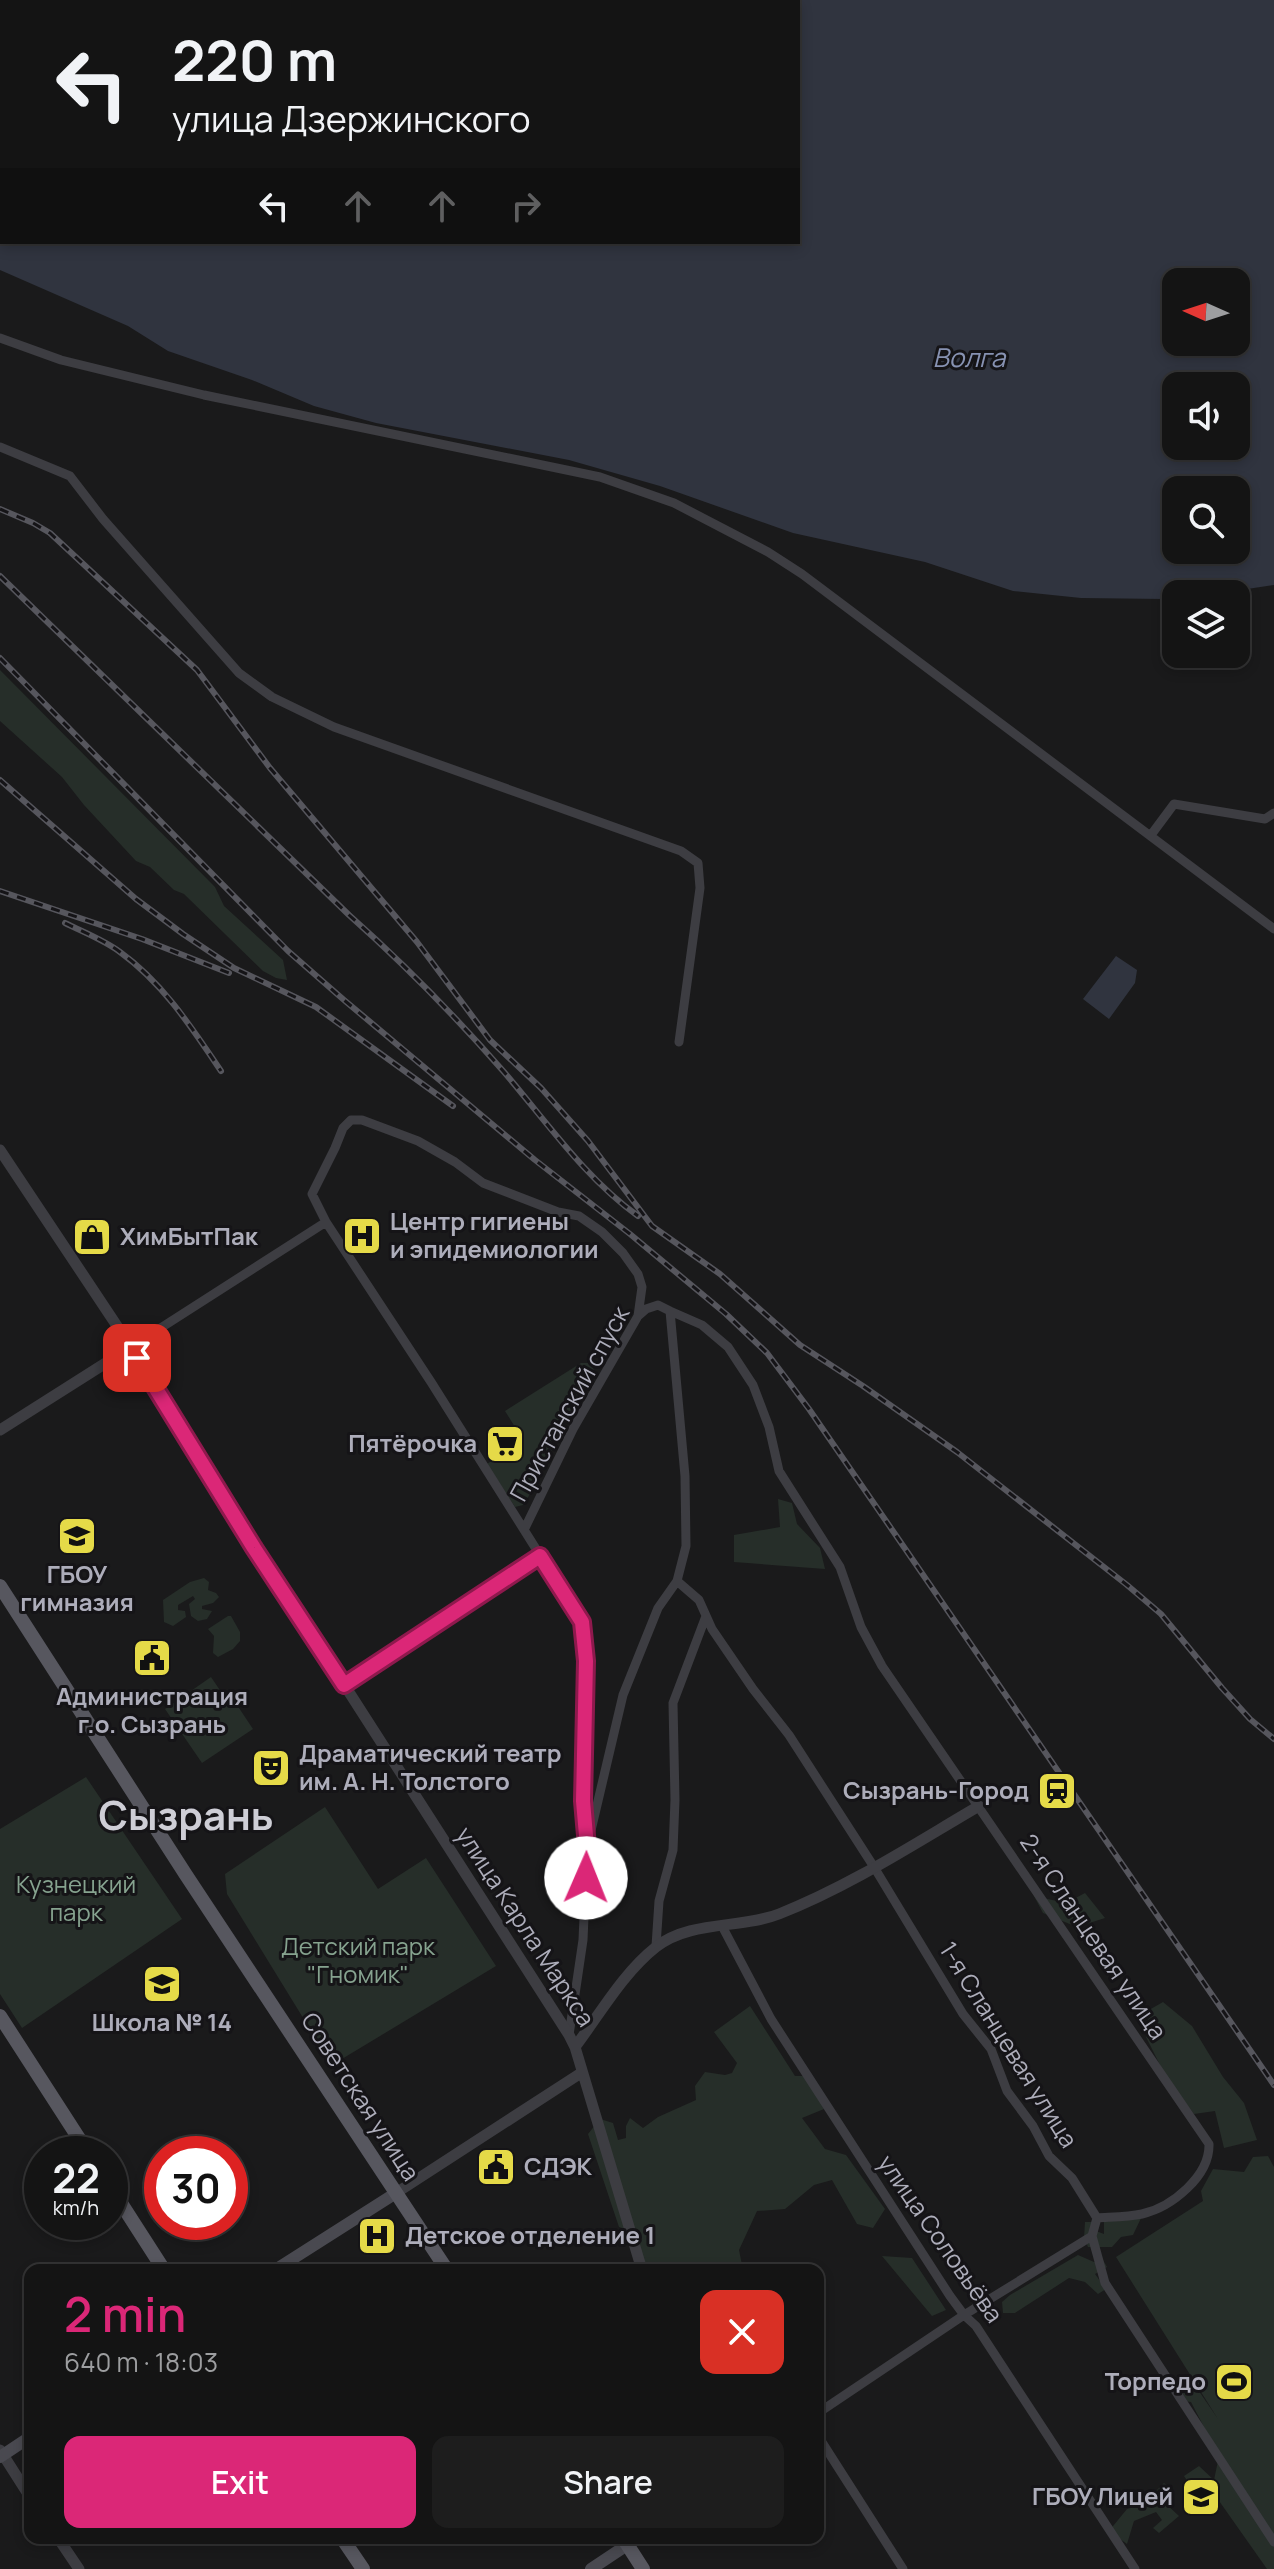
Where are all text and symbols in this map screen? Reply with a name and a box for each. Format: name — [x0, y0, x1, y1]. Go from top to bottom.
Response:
text: 220 m — [172, 21, 337, 98]
icon: left — [40, 32, 144, 136]
text: улица Дзержинского — [172, 94, 531, 143]
icon: left — [252, 184, 296, 228]
icon: ahead — [336, 184, 380, 228]
icon: ahead — [420, 184, 464, 228]
icon: right — [504, 184, 548, 228]
north arrow — [1162, 268, 1250, 356]
map controls — [1162, 268, 1250, 668]
water label: Волга — [933, 339, 1007, 375]
button: sound — [1162, 372, 1250, 460]
button: search — [1162, 476, 1250, 564]
button: layers — [1162, 580, 1250, 668]
place label: Центр гигиены и эпидемиологии — [390, 1204, 599, 1265]
hospital icon: Центр гигиены и эпидемиологии — [341, 1215, 383, 1257]
shop icon: ХимБытПак — [71, 1216, 113, 1258]
place label: ХимБытПак — [120, 1219, 259, 1252]
street label: Пристанский спуск — [501, 1299, 637, 1507]
pin — [103, 1324, 171, 1392]
icon: arrive — [115, 1336, 159, 1380]
supermarket icon: Пятёрочка — [484, 1423, 526, 1465]
place label: Пятёрочка — [348, 1426, 477, 1459]
school or university icon: ГБОУ гимназия — [56, 1515, 98, 1557]
place label: ГБОУ гимназия — [20, 1557, 134, 1618]
public building icon: Администрация г.о. Сызрань — [131, 1637, 173, 1679]
place label: Администрация г.о. Сызрань — [56, 1679, 248, 1740]
place label: Драматический театр им. А. Н. Толстого — [299, 1736, 562, 1797]
theatre icon: Драматический театр им. А. Н. Толстого — [250, 1747, 292, 1789]
station icon: Сызрань-Город — [1036, 1770, 1078, 1812]
place label: Сызрань-Город — [843, 1773, 1029, 1806]
district label: Сызрань — [98, 1787, 274, 1842]
street label: улица Карла Маркса — [449, 1820, 603, 2033]
street label: 2-я Сланцевая улица — [1013, 1827, 1175, 2045]
position arrow — [544, 1836, 628, 1920]
park label: Кузнецкий парк — [16, 1867, 136, 1928]
park label: Детский парк "Гномик" — [281, 1929, 436, 1990]
street label: 1-я Сланцевая улица — [933, 1935, 1086, 2153]
school or university icon: Школа № 14 — [141, 1963, 183, 2005]
place label: Школа № 14 — [92, 2005, 232, 2038]
street label: Советская улица — [294, 2006, 428, 2187]
speed limit sign: 30 — [144, 2136, 248, 2240]
public building icon: СДЭК — [475, 2146, 517, 2188]
street label: улица Соловьёва — [871, 2148, 1011, 2329]
place label: СДЭК — [524, 2149, 593, 2182]
text: 22 — [52, 2150, 100, 2205]
text: km/h — [53, 2194, 99, 2221]
hospital icon: Детское отделение 1 — [356, 2215, 398, 2257]
place label: Детское отделение 1 — [405, 2218, 655, 2251]
text: 2 min — [64, 2281, 186, 2346]
button: close — [700, 2290, 784, 2374]
text: 640 m · 18:03 — [64, 2344, 218, 2380]
sports icon: Торпедо — [1213, 2361, 1255, 2403]
place label: Торпедо — [1105, 2364, 1206, 2397]
button: Exit — [64, 2436, 416, 2528]
button: Share — [432, 2436, 784, 2528]
school or university icon: ГБОУ Лицей — [1180, 2476, 1222, 2518]
place label: ГБОУ Лицей — [1032, 2479, 1173, 2512]

